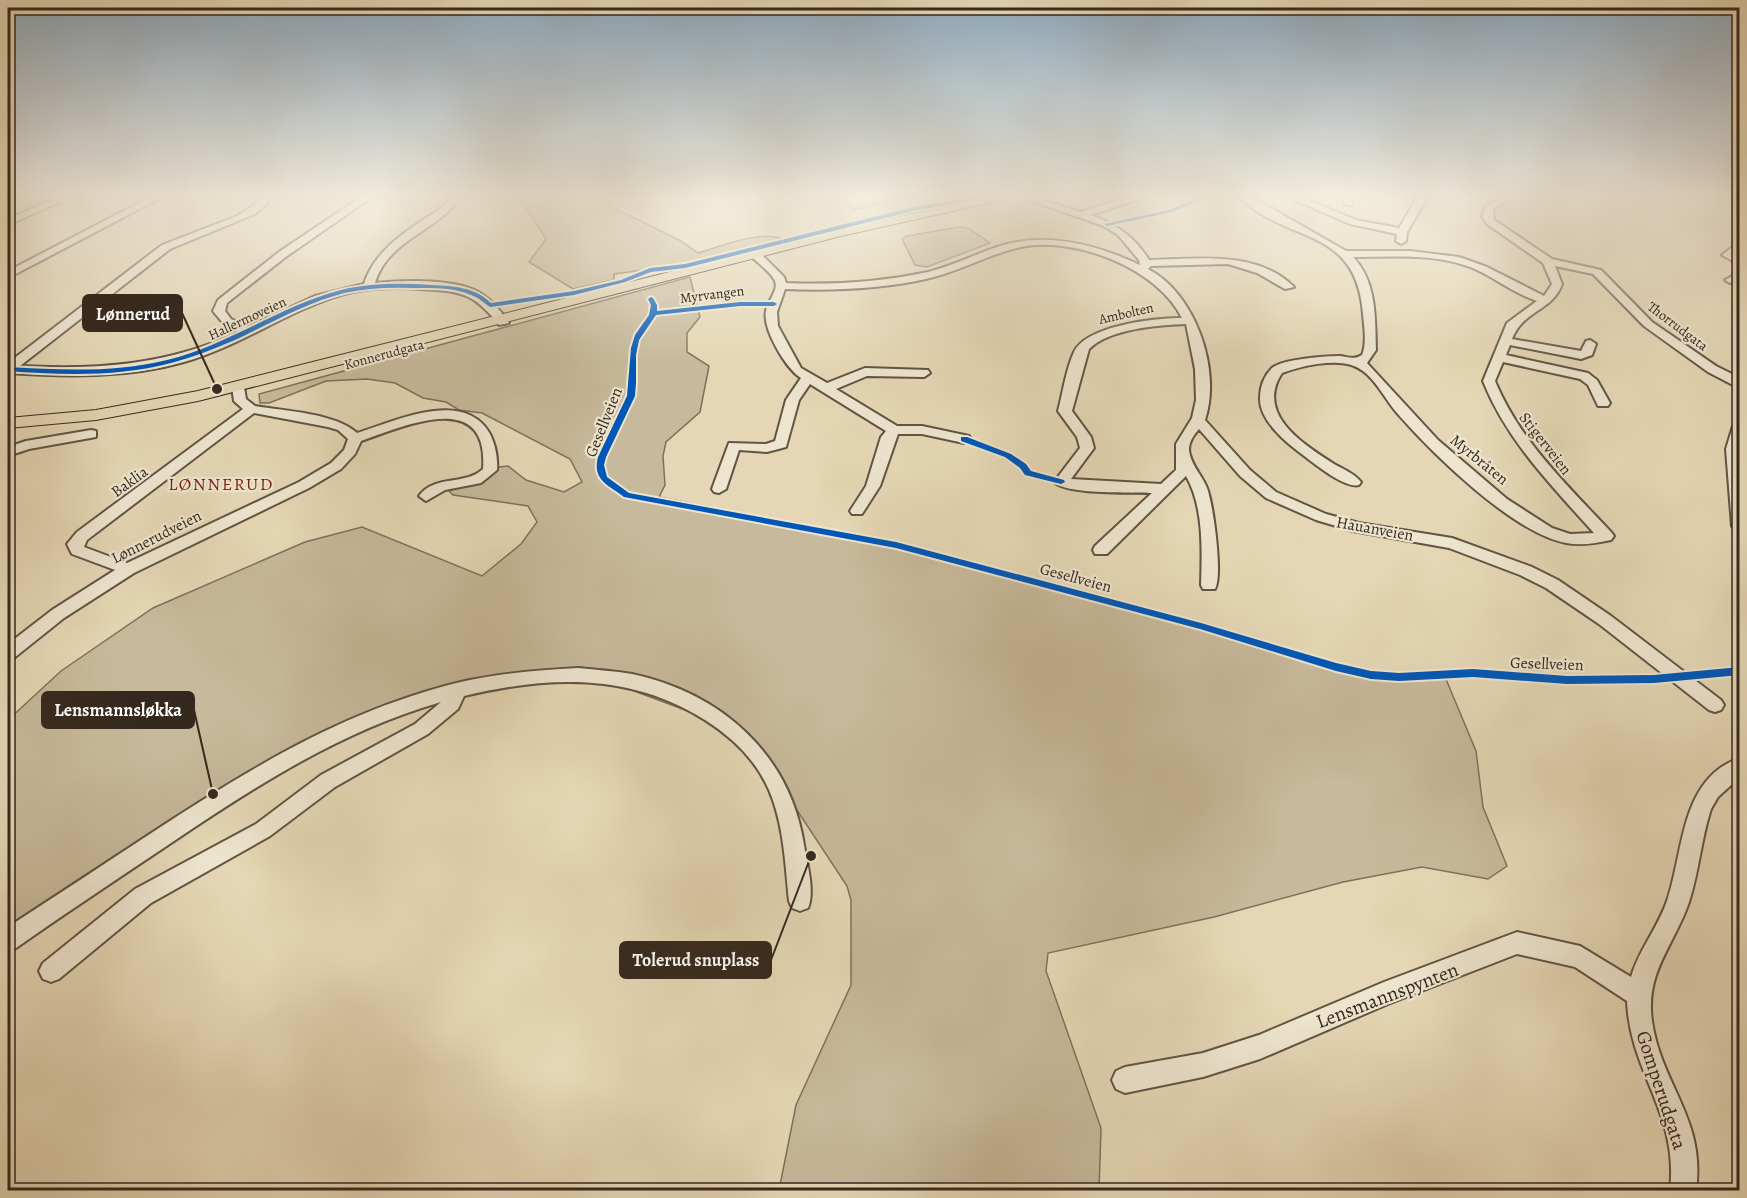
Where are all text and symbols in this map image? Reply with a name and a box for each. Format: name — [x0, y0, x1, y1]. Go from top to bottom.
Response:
street label: Myrvangen — [679, 281, 746, 308]
street label: Hallermoveien — [205, 292, 290, 345]
callout: Lønnerud — [83, 295, 182, 331]
street label: Thorrudgata — [1644, 297, 1712, 356]
street label: Ambolten — [1096, 298, 1156, 329]
text: Lønnerud — [96, 302, 170, 326]
street label: Konnerudgata — [342, 335, 427, 374]
street label: Gesellveien — [580, 384, 628, 461]
street label: Stigerveien — [1514, 408, 1577, 480]
street label: Myrbråten — [1446, 429, 1513, 490]
street label: Baklia — [107, 461, 153, 503]
district label: LØNNERUD — [168, 472, 274, 496]
street label: Lønnerudveien — [108, 505, 206, 569]
street label: Hauanveien — [1334, 511, 1415, 547]
street label: Gesellveien — [1037, 558, 1114, 598]
street label: Gesellveien — [1510, 652, 1584, 676]
callout: Lensmannsløkka — [42, 692, 194, 728]
text: Lensmannsløkka — [54, 698, 182, 722]
callout: Tolerud snuplass — [620, 942, 771, 978]
text: Tolerud snuplass — [633, 948, 759, 972]
street label: Lensmannspynten — [1312, 956, 1462, 1035]
street label: Gomperudgata — [1630, 1027, 1694, 1154]

